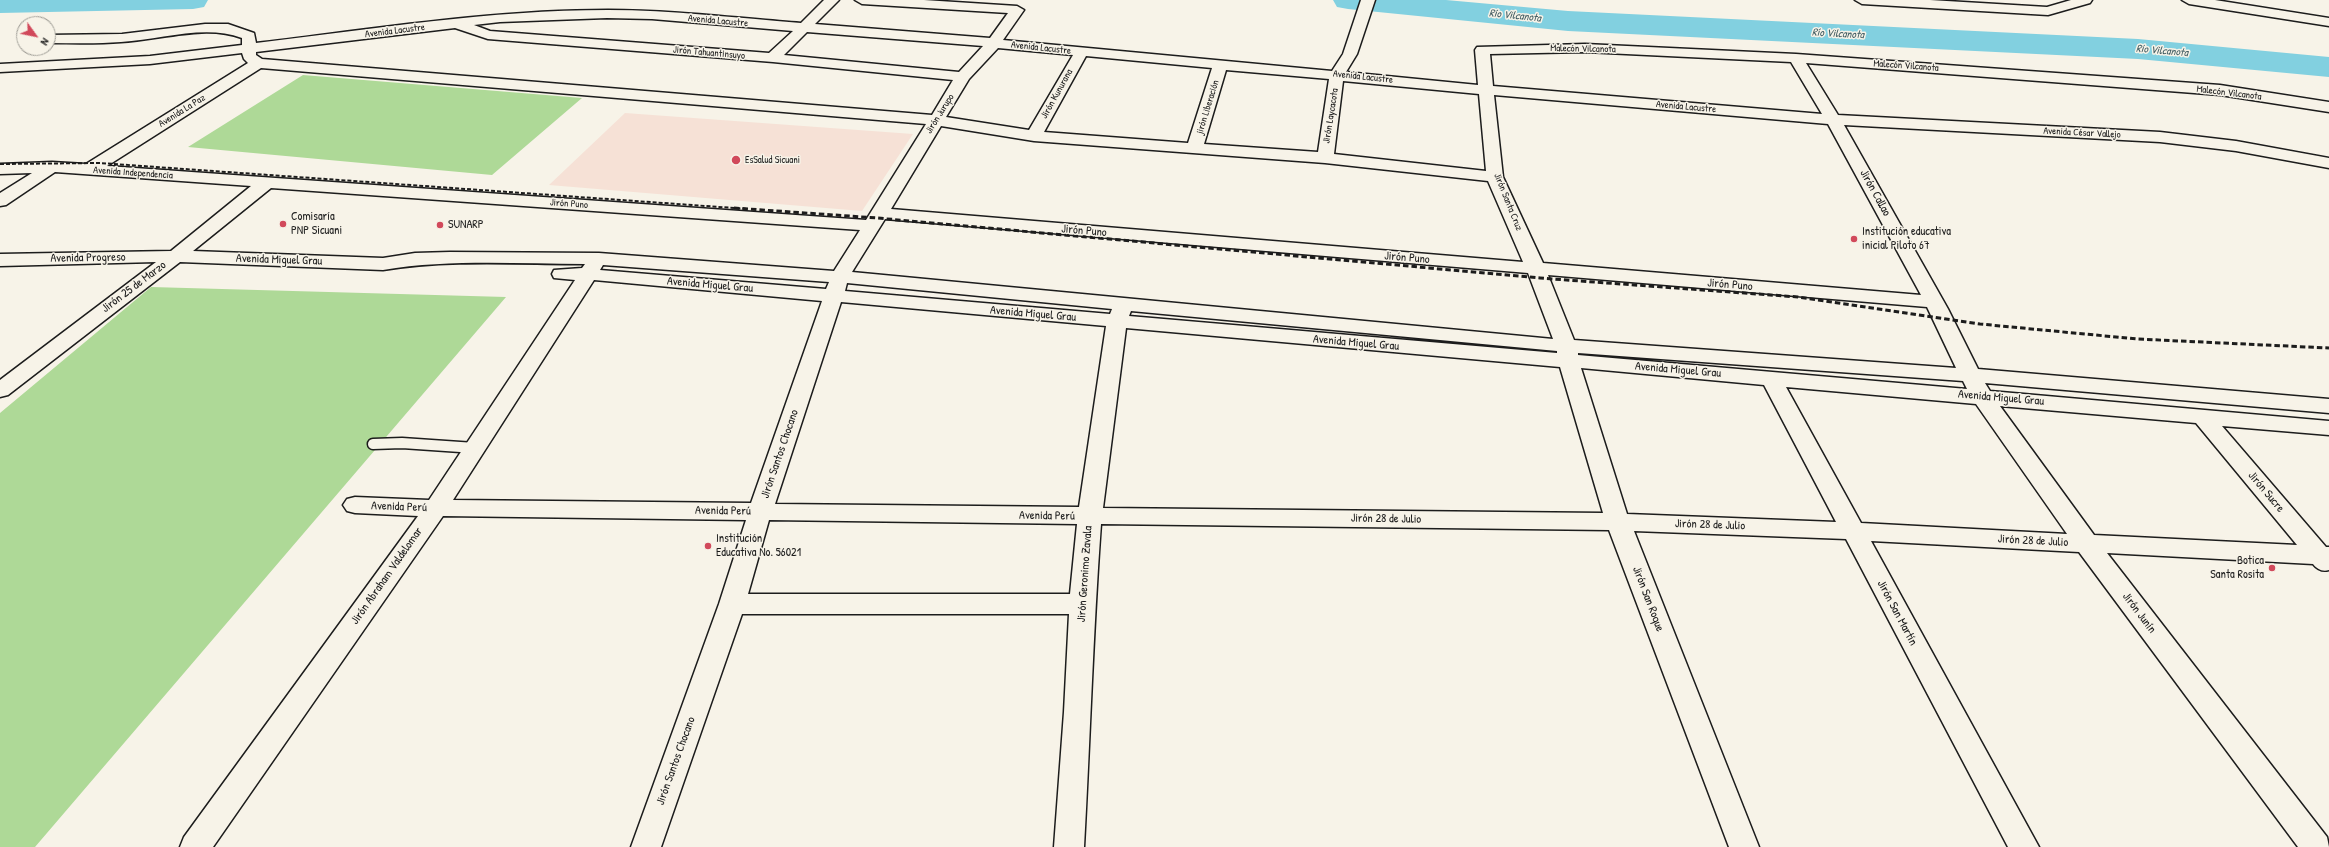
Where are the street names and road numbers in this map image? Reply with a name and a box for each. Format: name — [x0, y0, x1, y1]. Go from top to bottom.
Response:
street label: Avenida Lacustre — [687, 12, 749, 30]
street label: Avenida Lacustre — [364, 21, 426, 41]
street label: Avenida Lacustre — [1010, 39, 1072, 57]
street label: Malecón Vilcanota — [1550, 42, 1616, 56]
street label: Jirón Tahuantinsuyo — [673, 44, 745, 62]
street label: Malecón Vilcanota — [1873, 58, 1939, 74]
street label: Jirón Kunurana — [1039, 67, 1075, 121]
street label: Avenida Lacustre — [1332, 68, 1394, 86]
street label: jirón Liberación — [1194, 79, 1222, 135]
street label: Malecón Vilcanota — [2196, 83, 2262, 103]
street label: Jirón Laycacota — [1321, 88, 1341, 144]
street label: Avenida La Paz — [156, 92, 208, 130]
street label: Jirón Jurupo — [923, 92, 957, 136]
street label: Avenida Lacustre — [1655, 98, 1717, 116]
street label: Avenida César Vallejo — [2043, 125, 2121, 141]
street label: Avenida Independencia — [93, 164, 173, 182]
street label: Jirón Callao — [1856, 167, 1894, 219]
street label: Jirón Santa Cruz — [1491, 172, 1525, 232]
street label: Jirón Puno — [550, 197, 588, 211]
street label: Jirón Puno — [1061, 222, 1107, 240]
street label: Jirón Puno — [1384, 249, 1430, 267]
street label: Avenida Progreso — [50, 250, 126, 266]
street label: Avenida Miguel Grau — [236, 251, 322, 269]
street label: Jirón 25 de Marzo — [99, 258, 169, 316]
street label: Avenida Miguel Grau — [666, 274, 754, 296]
street label: Jirón Puno — [1707, 276, 1753, 294]
street label: Avenida Miguel Grau — [989, 303, 1077, 325]
street label: Avenida Miguel Grau — [1312, 332, 1400, 354]
street label: Avenida Miguel Grau — [1634, 359, 1722, 381]
street label: Avenida Miguel Grau — [1957, 387, 2045, 409]
street label: Jirón Santos Chocano — [758, 408, 802, 500]
street label: Jirón Sucre — [2245, 469, 2287, 515]
street label: Avenida Perú — [371, 499, 427, 515]
street label: Avenida Perú — [695, 503, 751, 519]
street label: Avenida Perú — [1019, 508, 1075, 524]
street label: Jirón 28 de Julio — [1351, 511, 1421, 527]
street label: Jirón 28 de Julio — [1675, 517, 1745, 533]
street label: Jirón Abraham Valdelomar — [348, 525, 426, 627]
street label: Jirón Geronimo Zavala — [1074, 525, 1096, 623]
street label: Jirón 28 de Julio — [1997, 532, 2069, 550]
street label: Jirón San Roque — [1629, 564, 1667, 634]
street label: Jirón San Martín — [1874, 578, 1920, 648]
street label: Jirón Junín — [2119, 590, 2159, 636]
street label: Jirón Santos Chocano — [653, 715, 699, 807]

